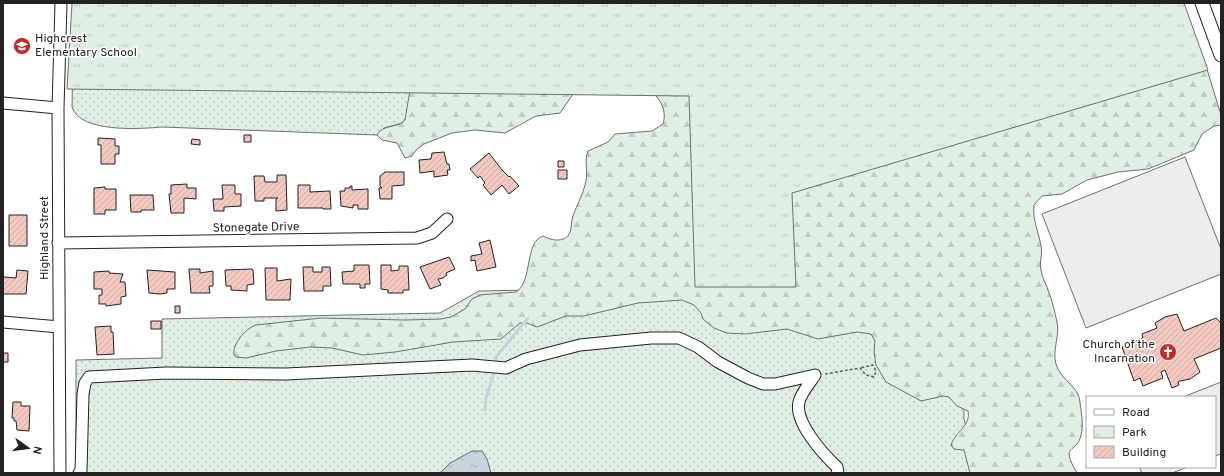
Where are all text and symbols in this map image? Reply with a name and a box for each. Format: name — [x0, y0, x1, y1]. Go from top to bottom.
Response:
place label: Highcrest Elementary School — [35, 31, 137, 61]
school or university icon: Highcrest Elementary School — [12, 36, 32, 56]
street label: Highland Street — [37, 196, 53, 280]
street label: Stonegate Drive — [212, 219, 300, 237]
place label: Church of the Incarnation — [1083, 337, 1155, 367]
church icon: Church of the Incarnation — [1158, 342, 1178, 362]
legend — [1086, 396, 1216, 468]
text: Road — [1122, 405, 1150, 421]
text: Park — [1122, 425, 1147, 441]
north arrow — [8, 428, 48, 468]
text: N — [29, 445, 44, 456]
text: Building — [1122, 445, 1166, 461]

